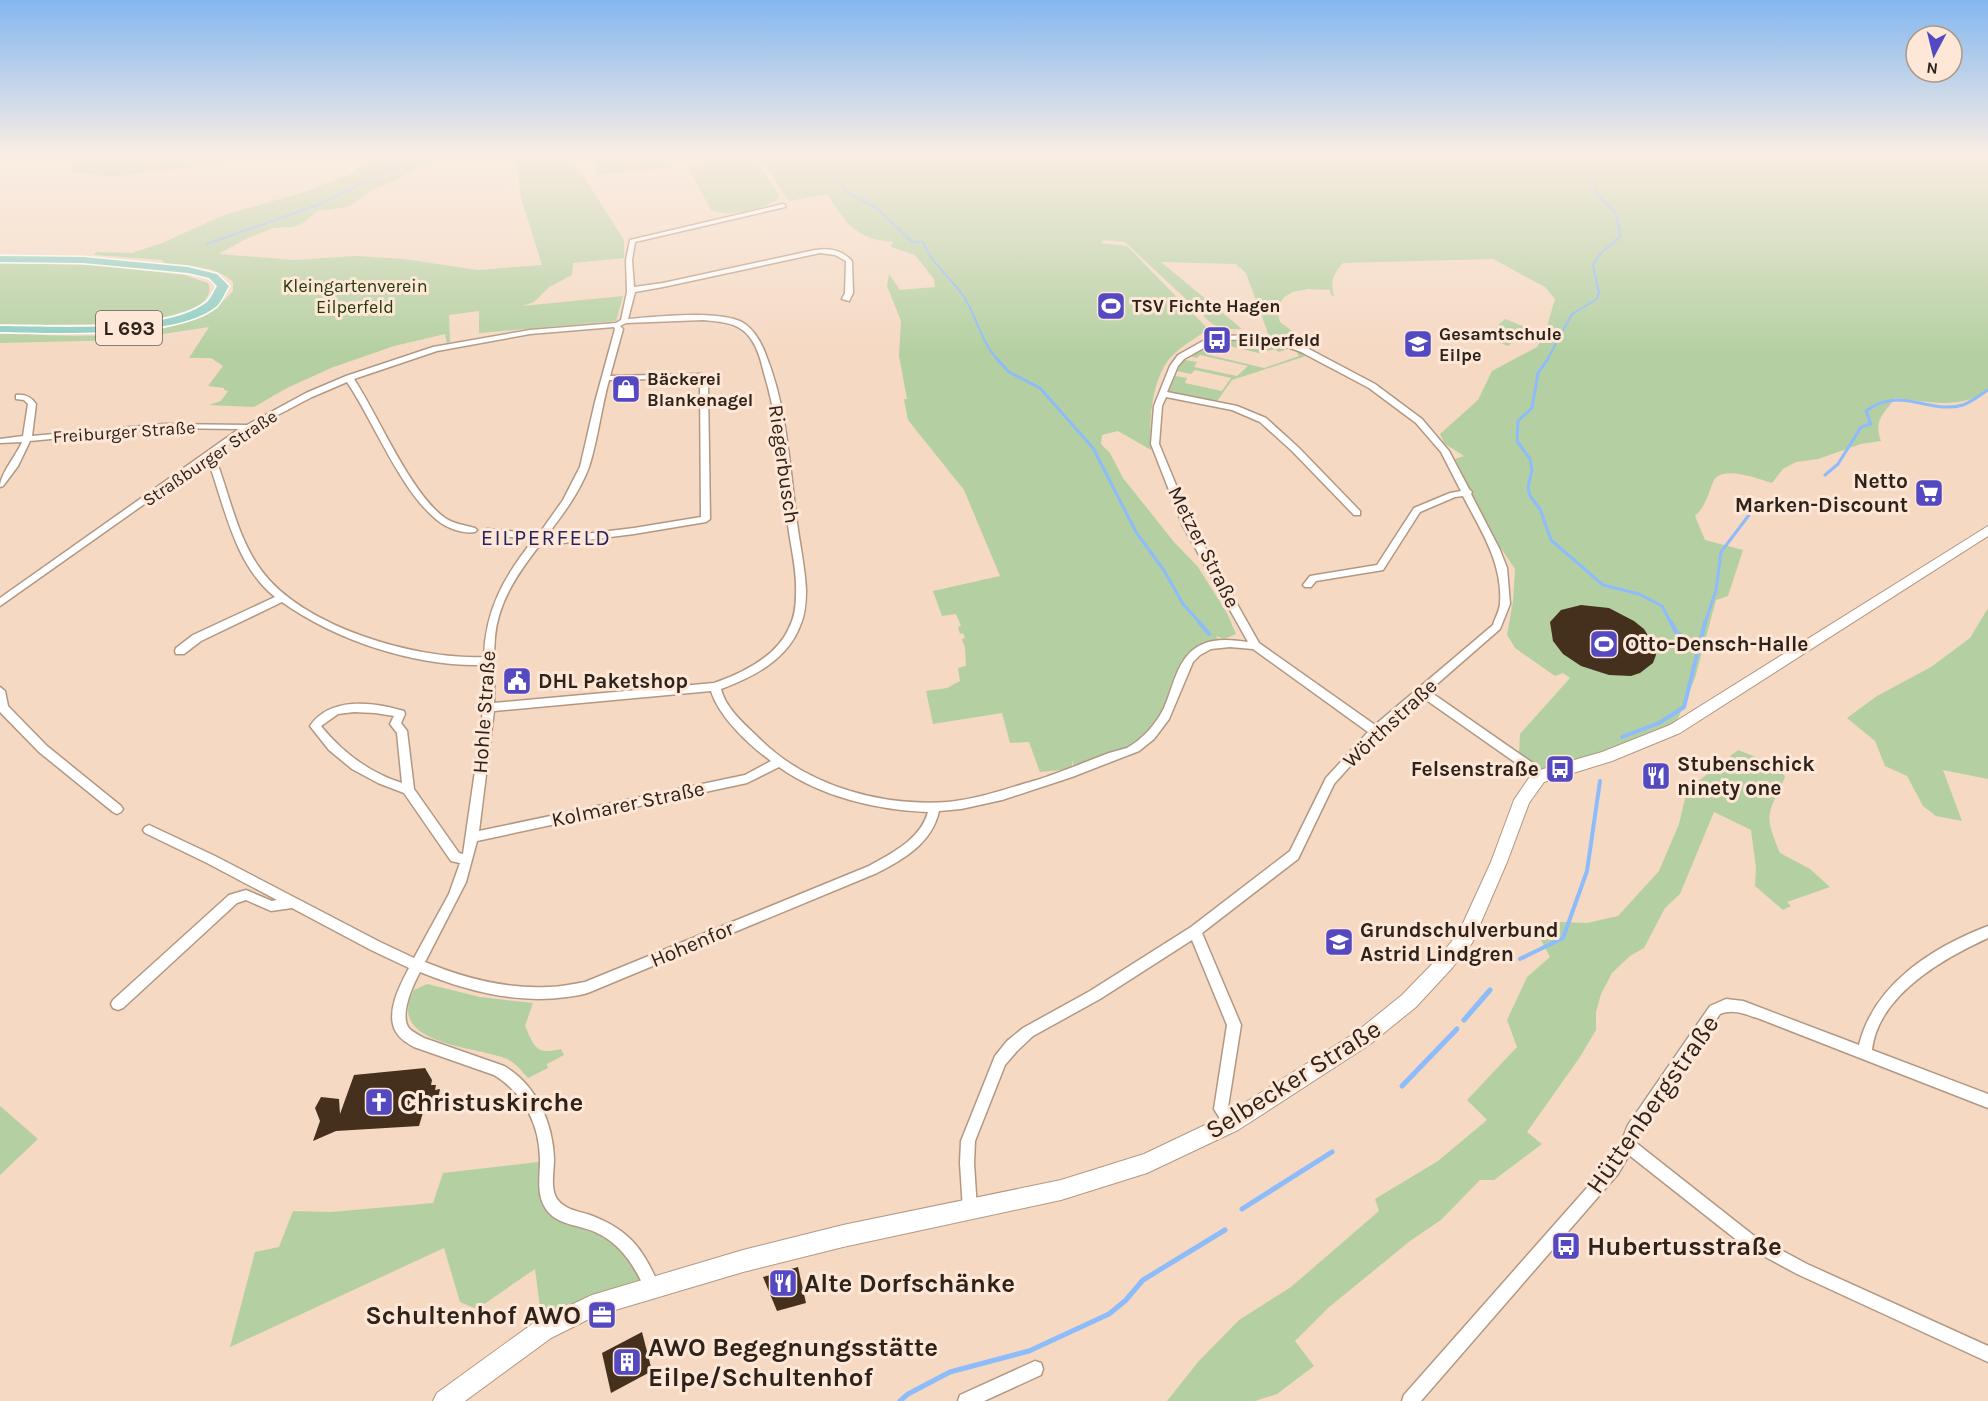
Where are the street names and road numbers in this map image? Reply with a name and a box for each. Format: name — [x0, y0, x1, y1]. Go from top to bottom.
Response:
road number: L 693 — [96, 311, 162, 345]
street label: Riegerbusch — [764, 403, 804, 525]
street label: Straßburger Straße — [139, 405, 281, 511]
street label: Freiburger Straße — [52, 416, 196, 448]
street label: Metzer Straße — [1163, 482, 1245, 612]
street label: Hohle Straße — [468, 650, 500, 774]
street label: Wörthstraße — [1338, 673, 1442, 773]
street label: Kolmarer Straße — [549, 776, 707, 832]
street label: Hohenfor — [647, 916, 738, 972]
street label: Hüttenbergstraße — [1579, 1009, 1726, 1199]
street label: Selbecker Straße — [1200, 1013, 1387, 1146]

